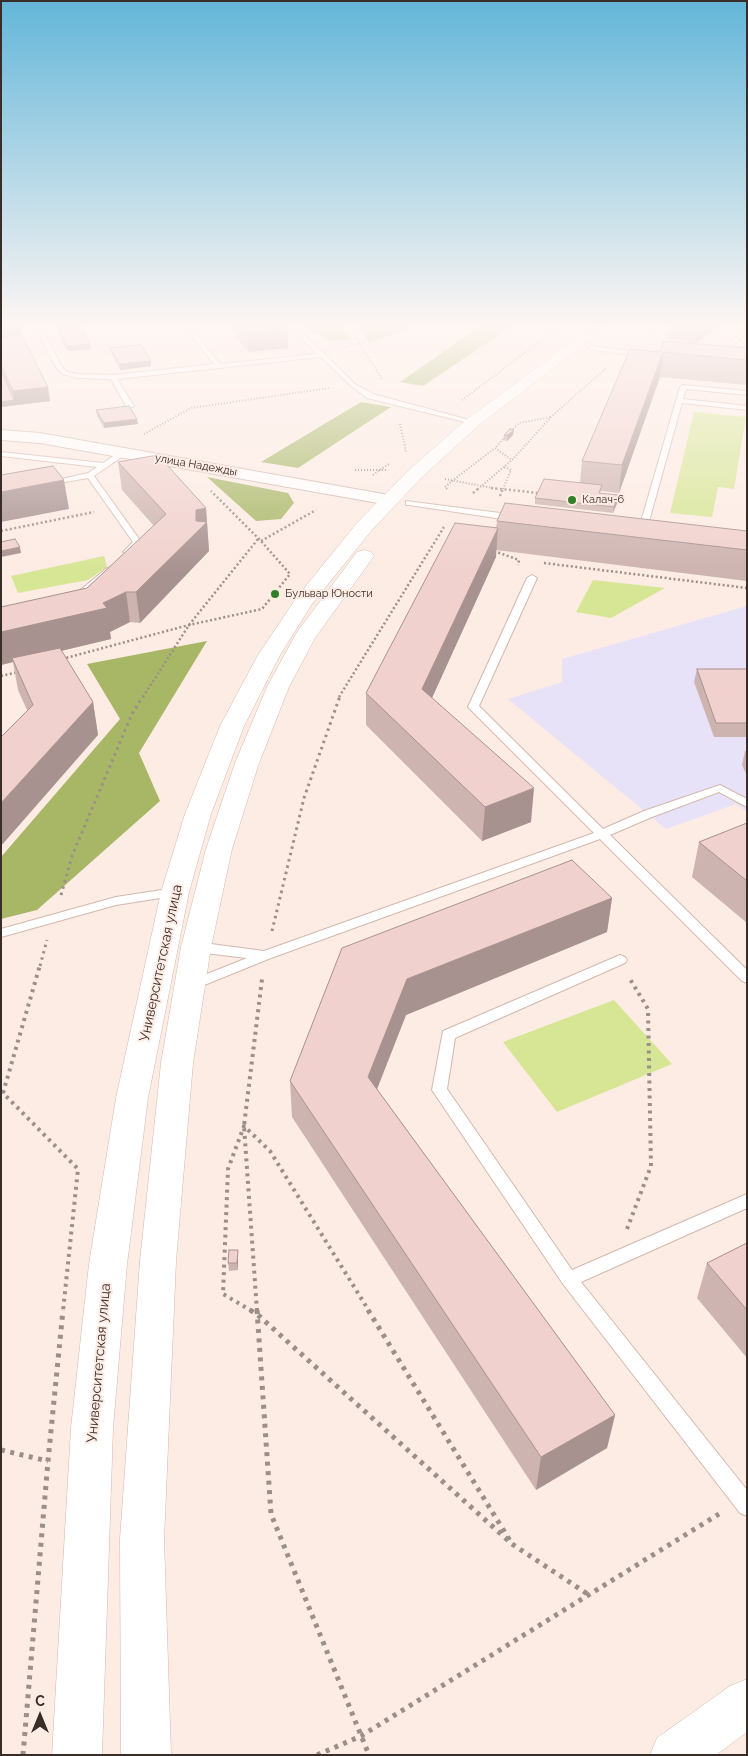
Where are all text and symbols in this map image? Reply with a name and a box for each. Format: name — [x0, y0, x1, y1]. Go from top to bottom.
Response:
street label: улица Надежды — [154, 451, 238, 479]
place label: Калач-6 — [582, 493, 624, 507]
marker: Калач-6 — [566, 494, 578, 506]
place label: Бульвар Юности — [285, 587, 373, 601]
marker: Бульвар Юности — [269, 588, 281, 600]
street label: Университетская улица — [136, 883, 186, 1043]
street label: Университетская улица — [84, 1283, 114, 1443]
north arrow — [15, 1691, 65, 1741]
text: С — [35, 1693, 45, 1709]

